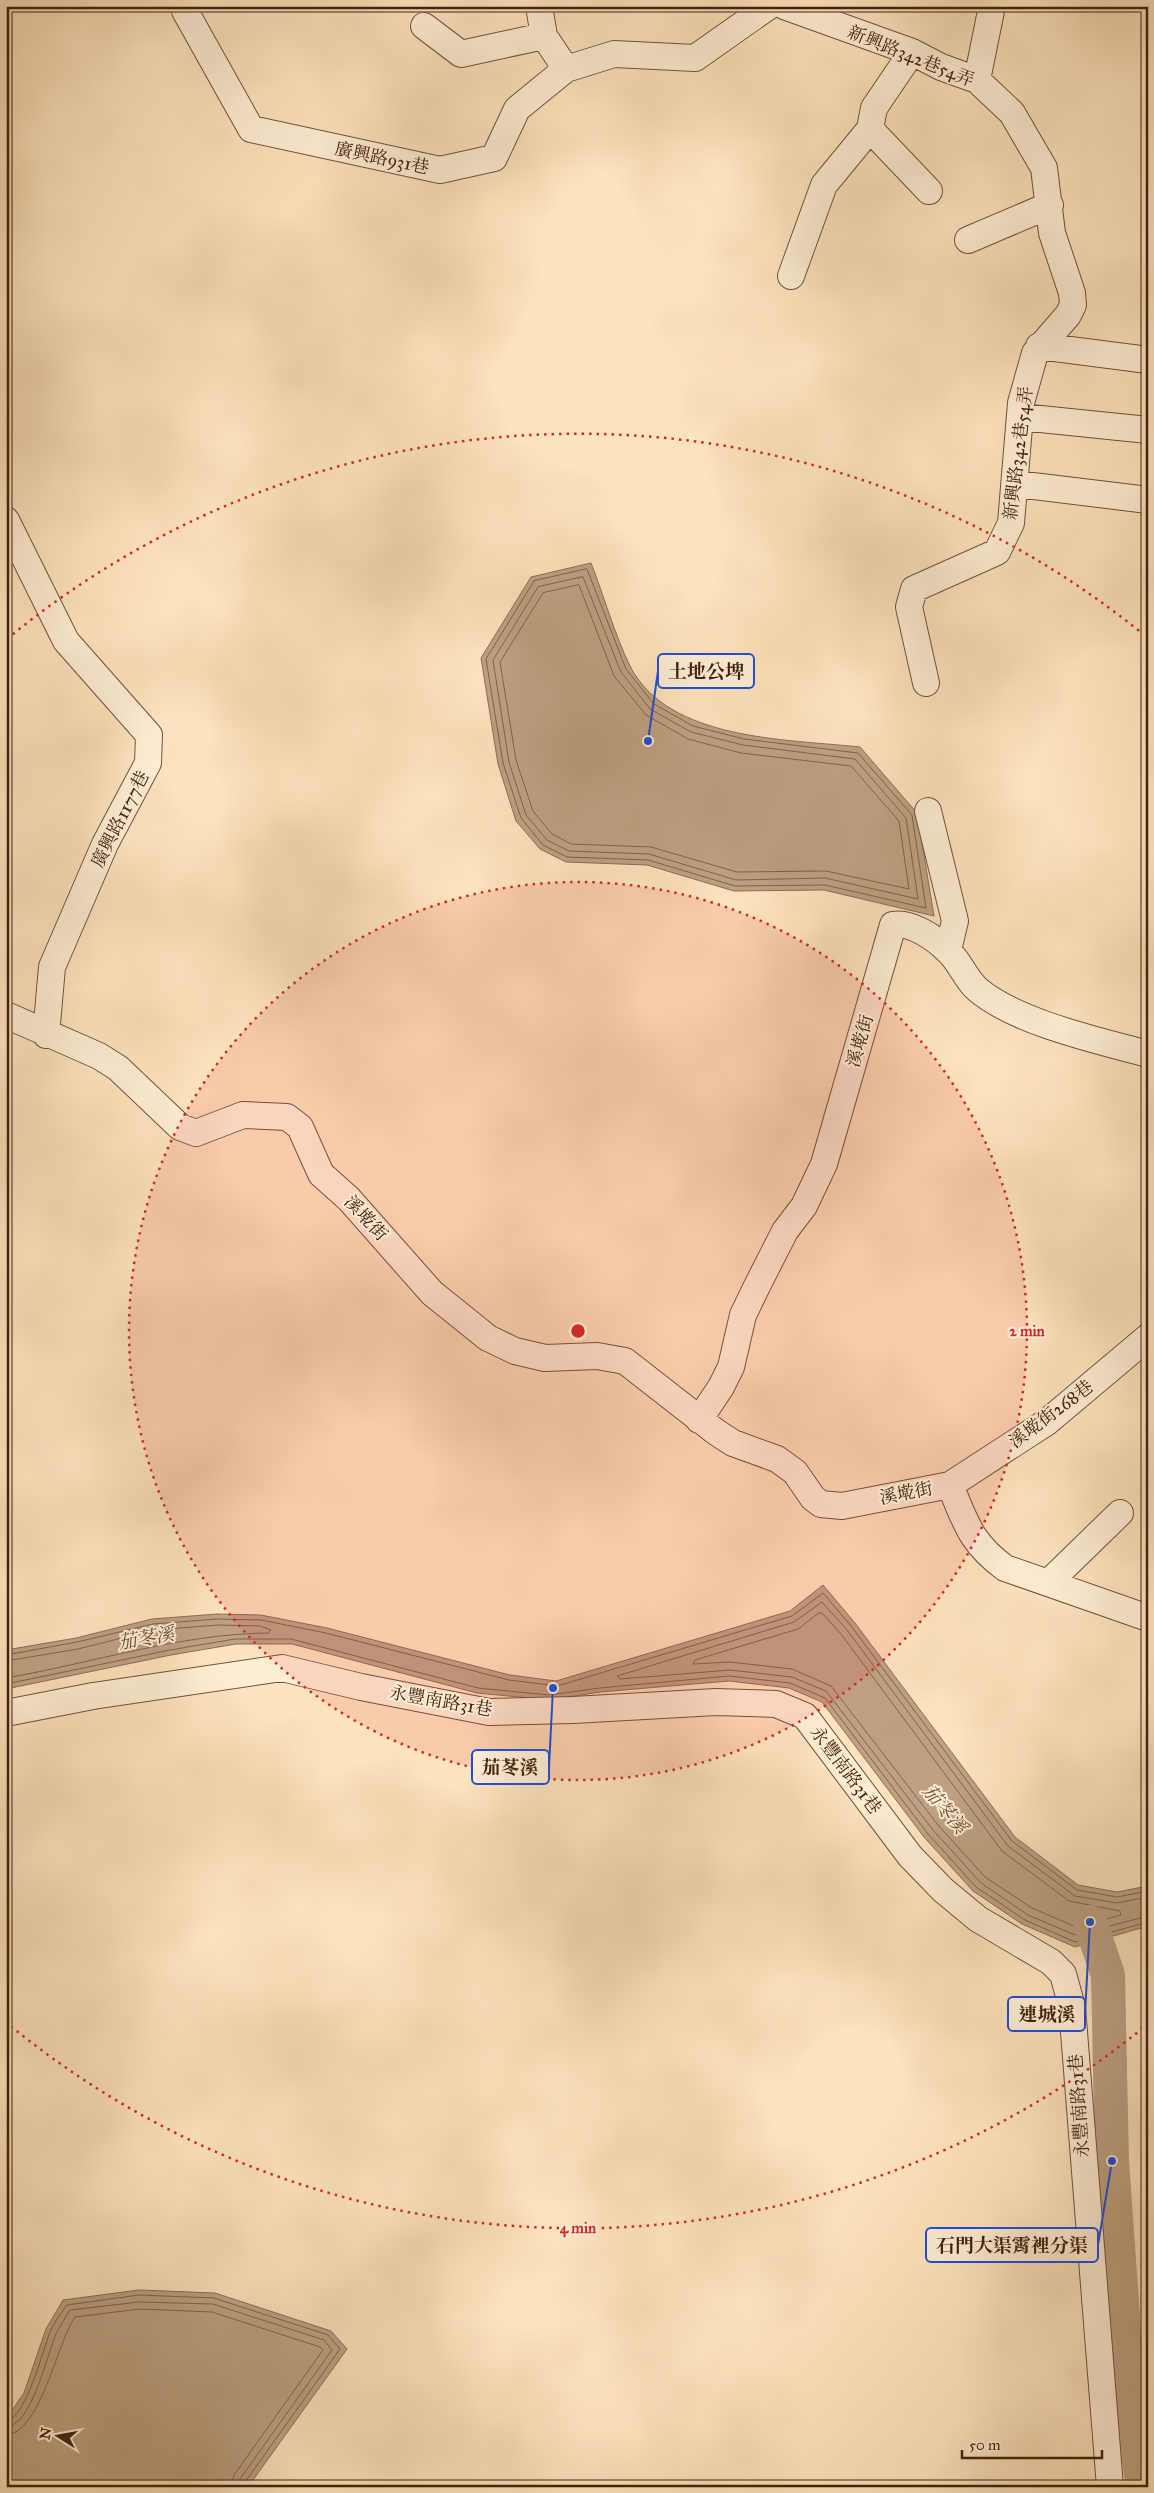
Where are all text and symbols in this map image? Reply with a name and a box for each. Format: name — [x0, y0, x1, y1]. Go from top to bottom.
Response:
street label: 新興路342巷54弄 — [845, 21, 977, 91]
street label: 廣興路931巷 — [333, 137, 431, 179]
street label: 新興路342巷54弄 — [999, 385, 1037, 521]
callout: 土地公埤 — [658, 654, 754, 688]
text: 土地公埤 — [668, 660, 744, 683]
street label: 廣興路1177巷 — [86, 767, 154, 871]
street label: 溪墘街 — [842, 1012, 878, 1070]
street label: 溪墘街 — [340, 1191, 392, 1245]
centre of rings — [569, 1322, 587, 1340]
text: 2 min — [1009, 1322, 1046, 1340]
street label: 溪墘街268巷 — [1005, 1375, 1097, 1453]
street label: 溪墘街 — [877, 1477, 935, 1509]
water label: 茄苳溪 — [116, 1621, 178, 1654]
street label: 永豐南路31巷 — [388, 1681, 494, 1721]
street label: 永豐南路31巷 — [806, 1722, 886, 1818]
callout: 茄苳溪 — [472, 1750, 549, 1784]
text: 茄苳溪 — [481, 1756, 539, 1779]
water label: 茄苳溪 — [918, 1780, 973, 1840]
callout: 連城溪 — [1008, 1997, 1085, 2031]
text: 連城溪 — [1018, 2003, 1076, 2026]
street label: 永豐南路31巷 — [1064, 2053, 1094, 2159]
text: 4 min — [560, 2219, 597, 2238]
callout: 石門大渠霄裡分渠 — [926, 2228, 1098, 2262]
text: 石門大渠霄裡分渠 — [936, 2234, 1088, 2257]
north arrow — [32, 2410, 82, 2460]
text: N — [36, 2426, 55, 2441]
scale bar — [962, 2428, 1102, 2460]
text: 50 m — [969, 2436, 1001, 2454]

